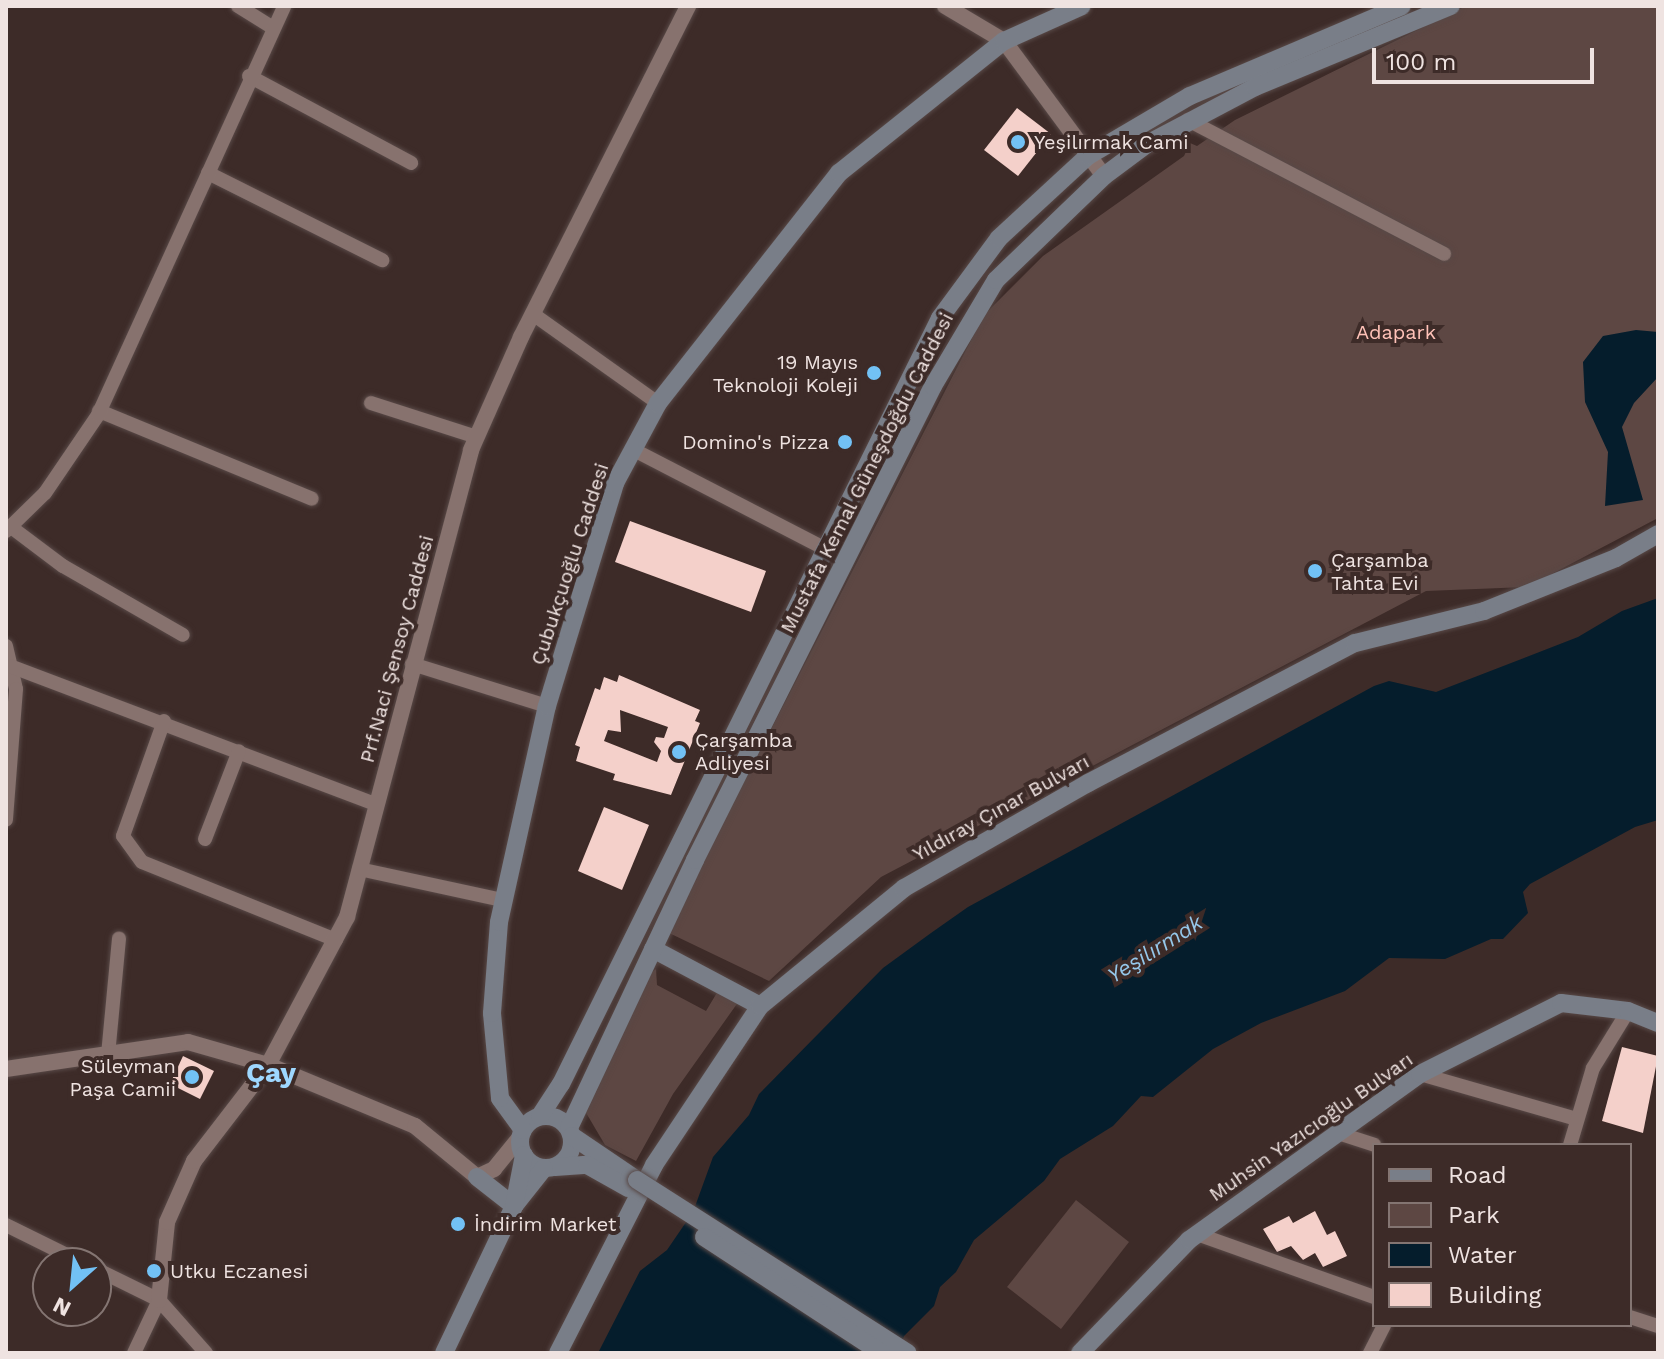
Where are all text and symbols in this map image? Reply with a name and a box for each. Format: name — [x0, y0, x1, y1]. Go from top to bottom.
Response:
scale bar — [1376, 32, 1598, 82]
text: 100 m — [1386, 48, 1456, 76]
place label: Yeşilırmak Cami — [1034, 130, 1189, 154]
marker: Yeşilırmak Cami — [1009, 133, 1027, 151]
street label: Mustafa Kemal Güneşdoğdu Caddesi — [775, 308, 959, 638]
park label: Adapark — [1356, 320, 1436, 344]
place label: 19 Mayıs Teknoloji Koleji — [713, 350, 858, 397]
marker: 19 Mayıs Teknoloji Koleji — [865, 364, 883, 382]
place label: Domino's Pizza — [682, 430, 829, 454]
marker: Domino's Pizza — [836, 433, 854, 451]
street label: Çubukçuoğlu Caddesi — [526, 460, 614, 668]
street label: Prf.Naci Şensoy Caddesi — [355, 532, 439, 766]
place label: Çarşamba Tahta Evi — [1331, 548, 1429, 595]
marker: Çarşamba Tahta Evi — [1306, 562, 1324, 580]
place label: Çarşamba Adliyesi — [695, 728, 793, 775]
marker: Çarşamba Adliyesi — [670, 743, 688, 761]
street label: Yıldıray Çınar Bulvarı — [908, 749, 1094, 867]
water label: Yeşilırmak — [1102, 909, 1208, 989]
street label: Muhsin Yazıcıoğlu Bulvarı — [1204, 1047, 1418, 1207]
place label: Süleyman Paşa Camii — [69, 1054, 176, 1101]
district label: Çay — [246, 1056, 296, 1090]
marker: Süleyman Paşa Camii — [183, 1068, 201, 1086]
legend — [1372, 1143, 1632, 1327]
text: Road — [1448, 1161, 1507, 1189]
text: Park — [1448, 1201, 1500, 1229]
place label: İndirim Market — [474, 1212, 616, 1236]
marker: İndirim Market — [449, 1215, 467, 1233]
text: Water — [1448, 1241, 1517, 1269]
north arrow — [32, 1247, 112, 1327]
place label: Utku Eczanesi — [170, 1259, 308, 1283]
marker: Utku Eczanesi — [145, 1262, 163, 1280]
text: Building — [1448, 1281, 1541, 1309]
text: N — [49, 1292, 75, 1322]

